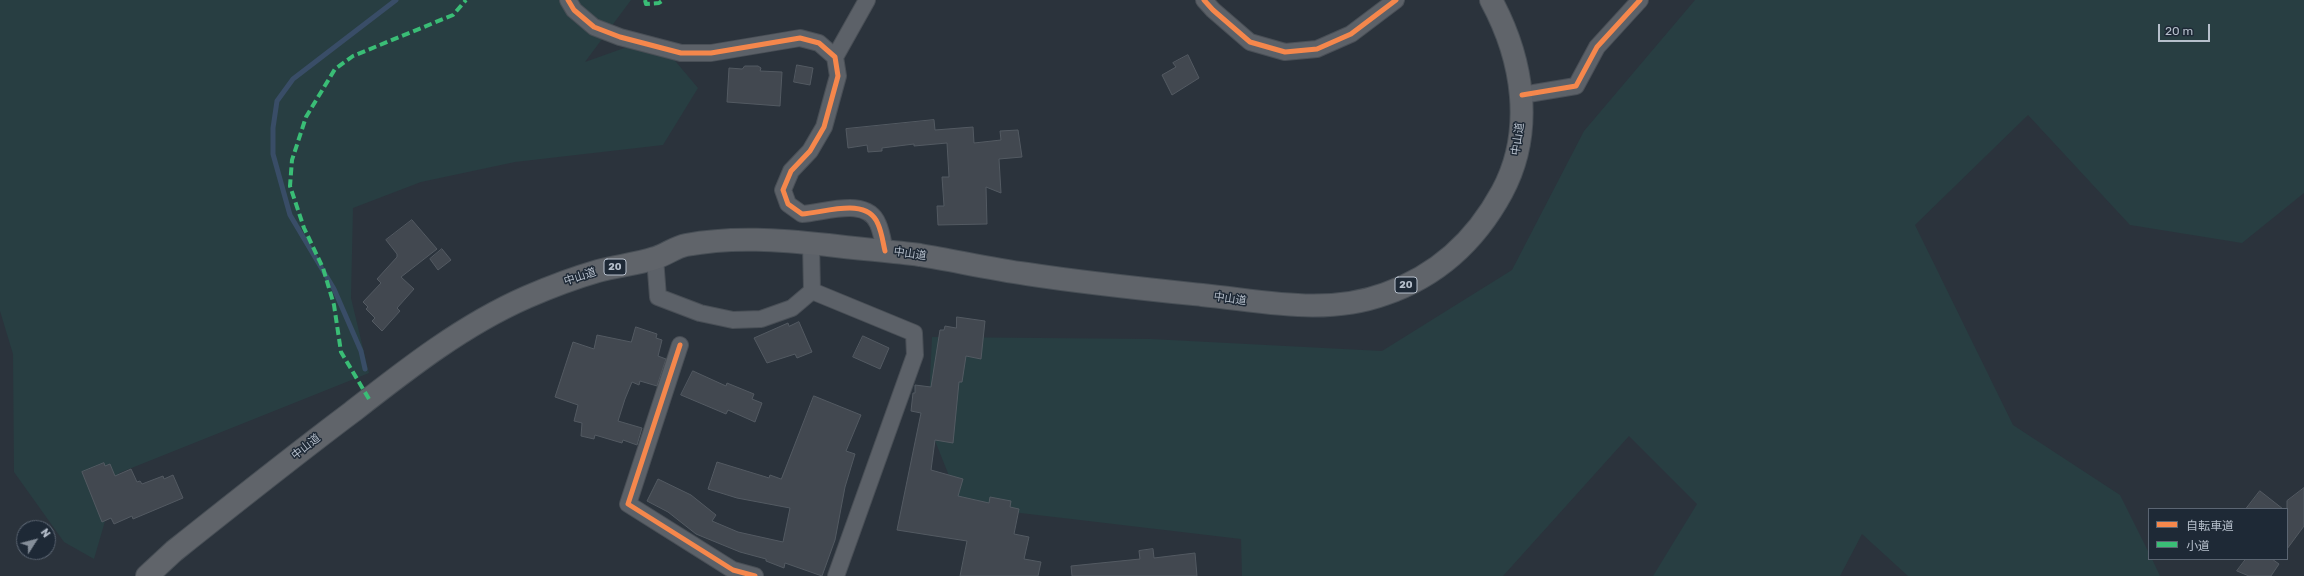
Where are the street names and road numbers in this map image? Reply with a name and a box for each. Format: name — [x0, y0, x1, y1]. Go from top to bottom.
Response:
street label: 中山道 — [1509, 122, 1527, 156]
street label: 中山道 — [893, 245, 927, 263]
road number: 20 — [604, 259, 626, 275]
street label: 中山道 — [562, 266, 598, 288]
road number: 20 — [1395, 277, 1417, 293]
street label: 中山道 — [1213, 290, 1247, 308]
street label: 中山道 — [289, 432, 323, 462]

